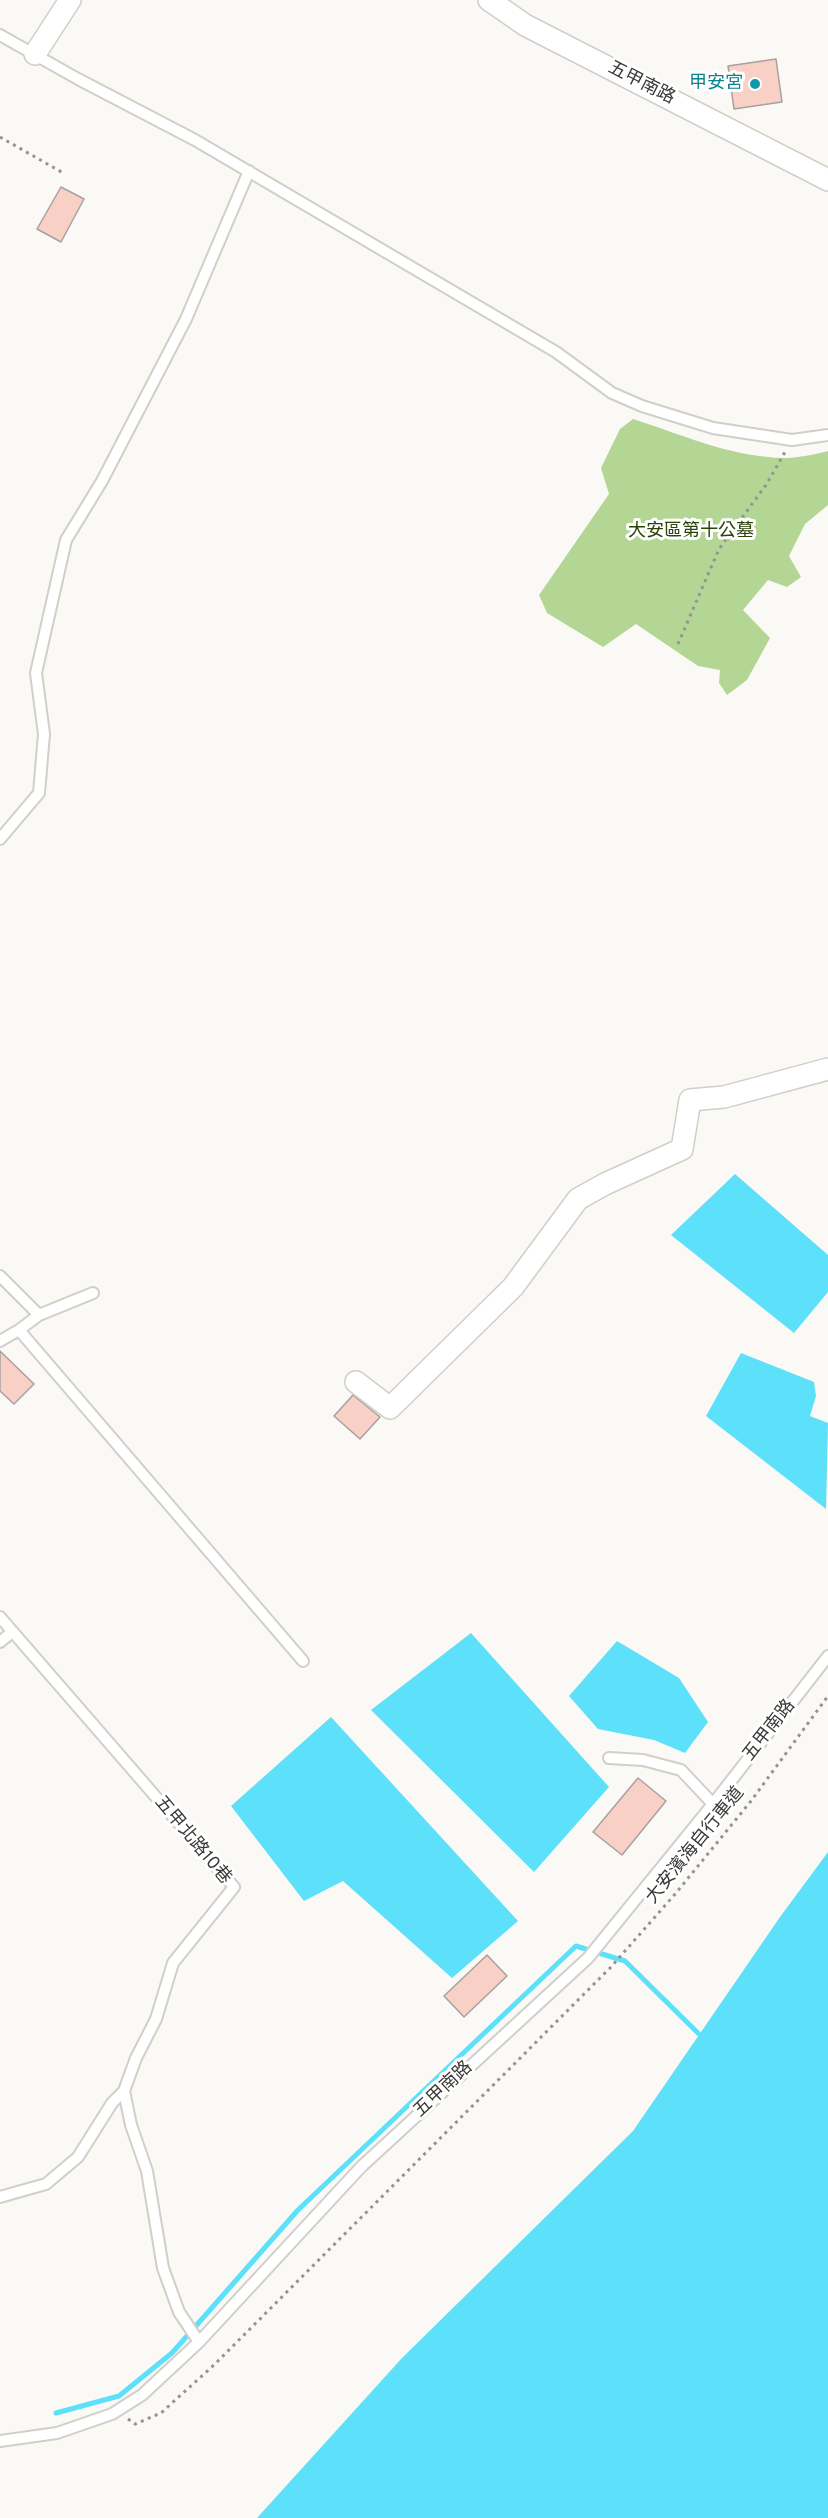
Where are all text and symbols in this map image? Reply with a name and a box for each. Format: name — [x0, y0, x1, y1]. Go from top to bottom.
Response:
street label: 五甲南路 — [604, 58, 678, 110]
place label: 甲安宮 — [689, 73, 743, 95]
marker: 甲安宮 — [748, 77, 762, 91]
park label: 大安區第十公墓 — [628, 521, 754, 543]
street label: 五甲南路 — [739, 1696, 801, 1766]
street label: 大安濱海自行車道 — [642, 1783, 750, 1909]
street label: 五甲北路10巷 — [149, 1793, 235, 1889]
street label: 五甲南路 — [410, 2058, 478, 2122]

